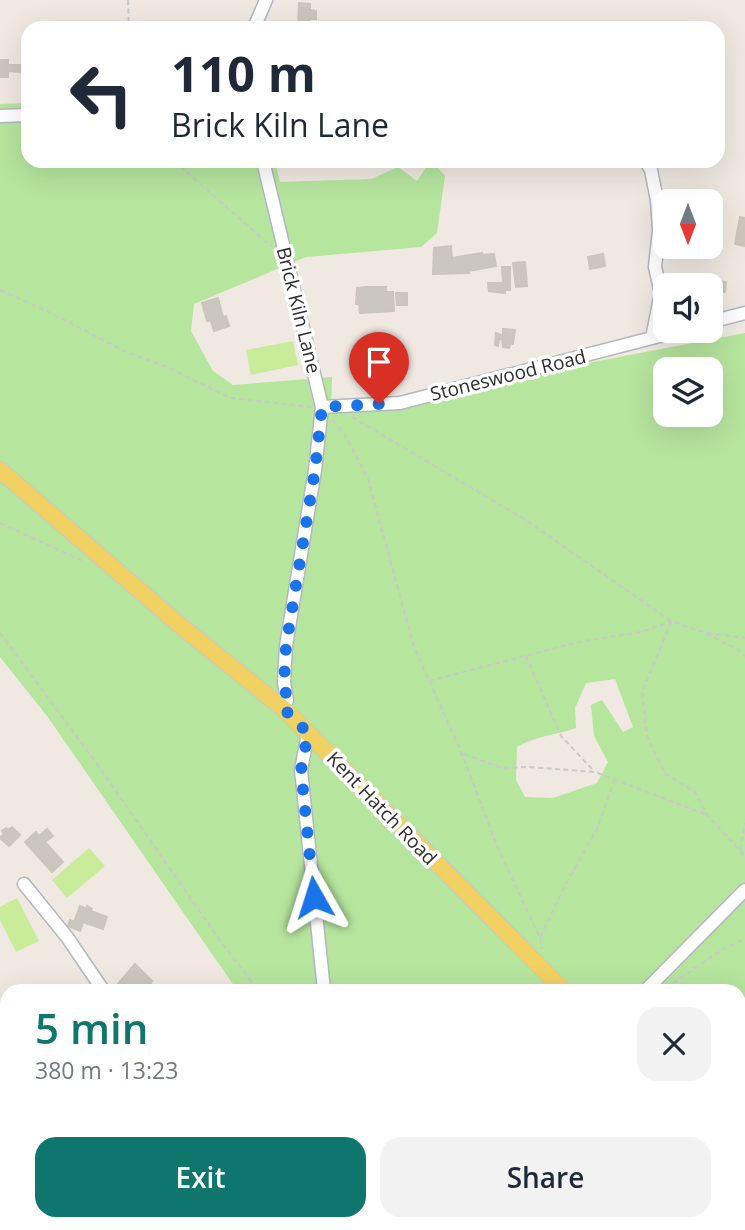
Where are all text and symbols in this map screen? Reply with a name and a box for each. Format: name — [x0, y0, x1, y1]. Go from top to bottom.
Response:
text: 110 m — [171, 40, 316, 106]
icon: left — [56, 49, 147, 140]
text: Brick Kiln Lane — [171, 103, 389, 146]
north arrow — [653, 189, 723, 259]
map controls — [653, 189, 723, 427]
street label: Brick Kiln Lane — [271, 244, 327, 376]
button: sound — [653, 273, 723, 343]
pin — [349, 332, 409, 404]
icon: arrive — [360, 343, 398, 381]
street label: Stoneswood Road — [427, 343, 589, 407]
button: layers — [653, 357, 723, 427]
street label: Kent Hatch Road — [321, 746, 443, 870]
position arrow — [277, 860, 351, 934]
text: 5 min — [35, 999, 148, 1056]
button: close — [637, 1007, 711, 1081]
text: 380 m · 13:23 — [35, 1054, 178, 1086]
button: Exit — [35, 1137, 366, 1217]
button: Share — [380, 1137, 711, 1217]

